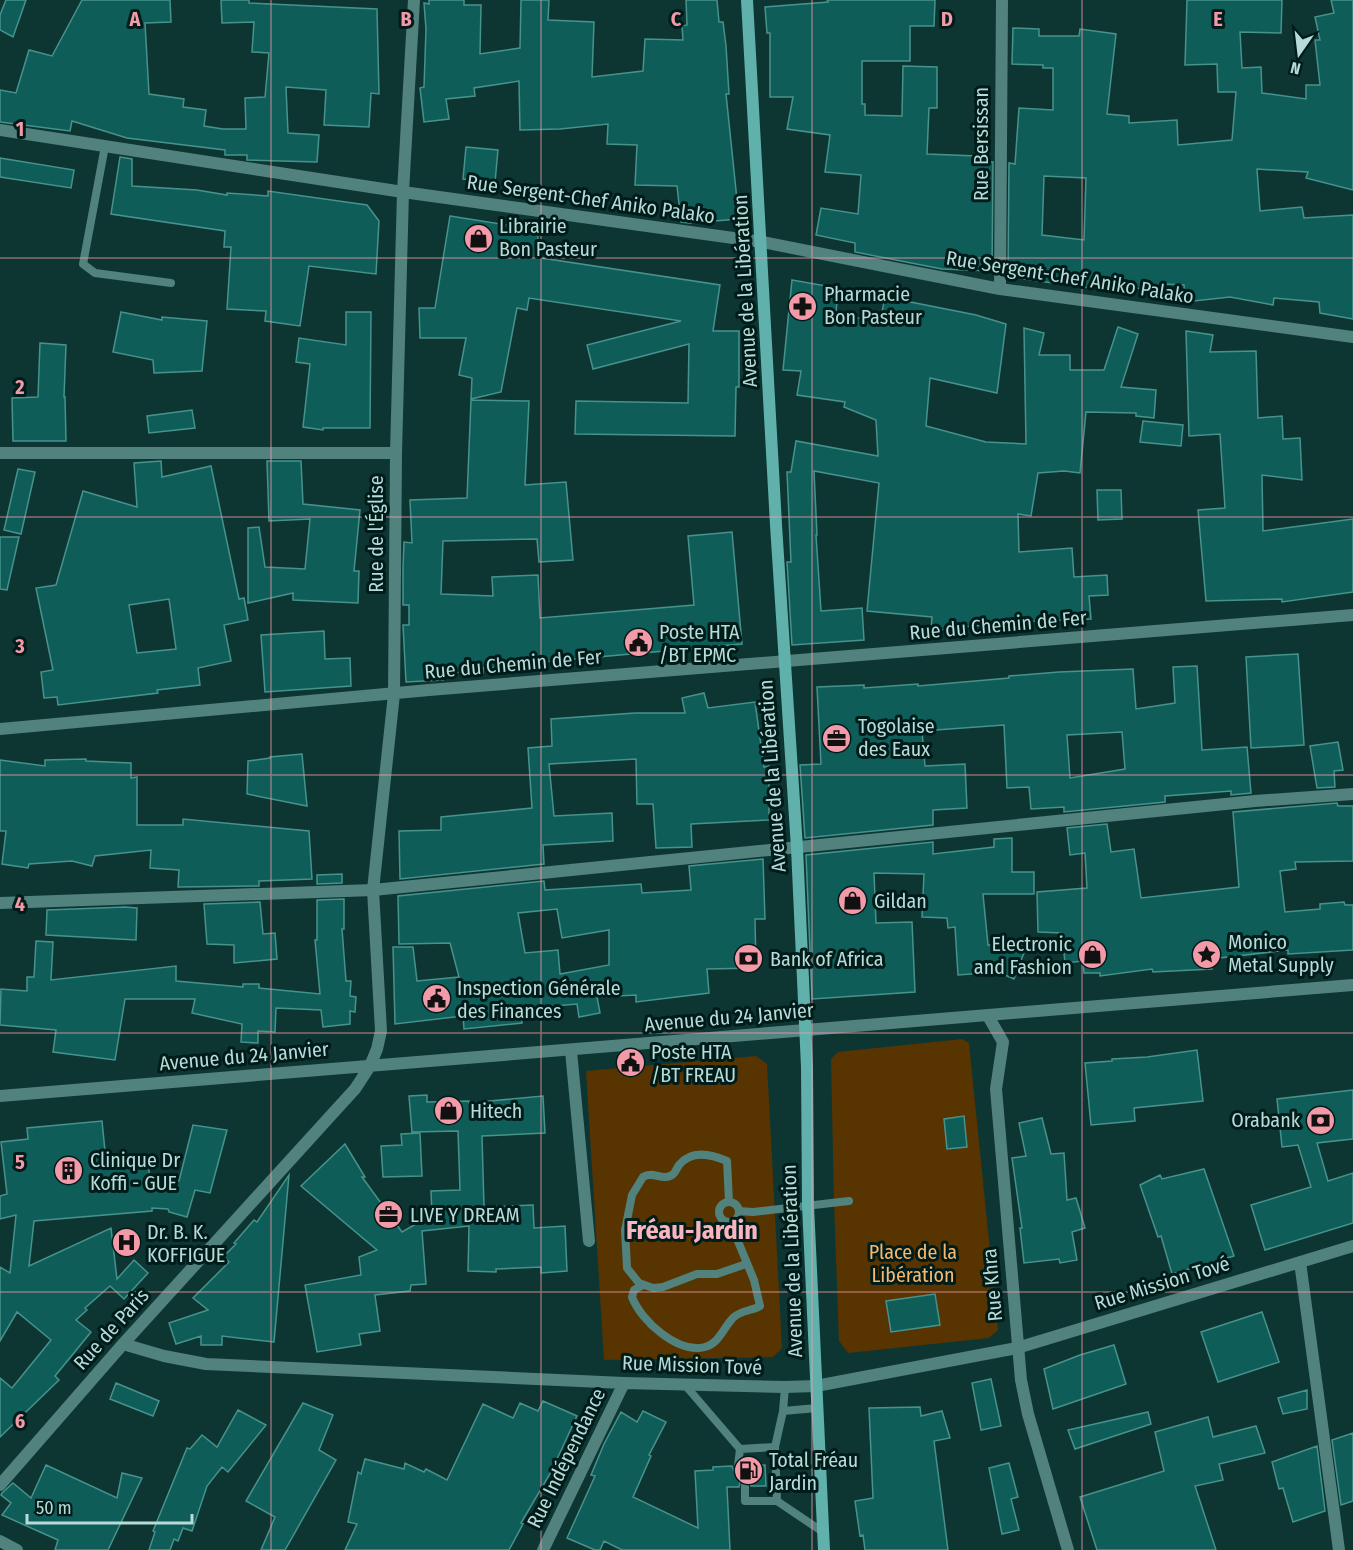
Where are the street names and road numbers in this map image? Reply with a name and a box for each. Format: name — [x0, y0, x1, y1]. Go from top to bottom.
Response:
street label: Rue Bersissan — [969, 87, 993, 201]
street label: Rue Sergent-Chef Aniko Palako — [465, 170, 717, 228]
street label: Avenue de la Libération — [728, 194, 762, 388]
street label: Rue Sergent-Chef Aniko Palako — [944, 246, 1196, 308]
street label: Rue de l'Église — [364, 475, 388, 593]
street label: Rue du Chemin de Fer — [908, 605, 1088, 645]
street label: Rue du Chemin de Fer — [423, 644, 603, 684]
street label: Avenue de la Libération — [753, 679, 791, 873]
street label: Avenue du 24 Janvier — [643, 998, 815, 1036]
street label: Avenue du 24 Janvier — [158, 1037, 330, 1075]
street label: Avenue de la Libération — [777, 1164, 807, 1358]
street label: Rue Khra — [977, 1247, 1007, 1323]
street label: Rue Mission Tové — [1091, 1251, 1233, 1315]
street label: Rue de Paris — [68, 1283, 154, 1375]
street label: Rue Mission Tové — [622, 1351, 762, 1379]
street label: Rue Indépendance — [522, 1384, 610, 1532]

